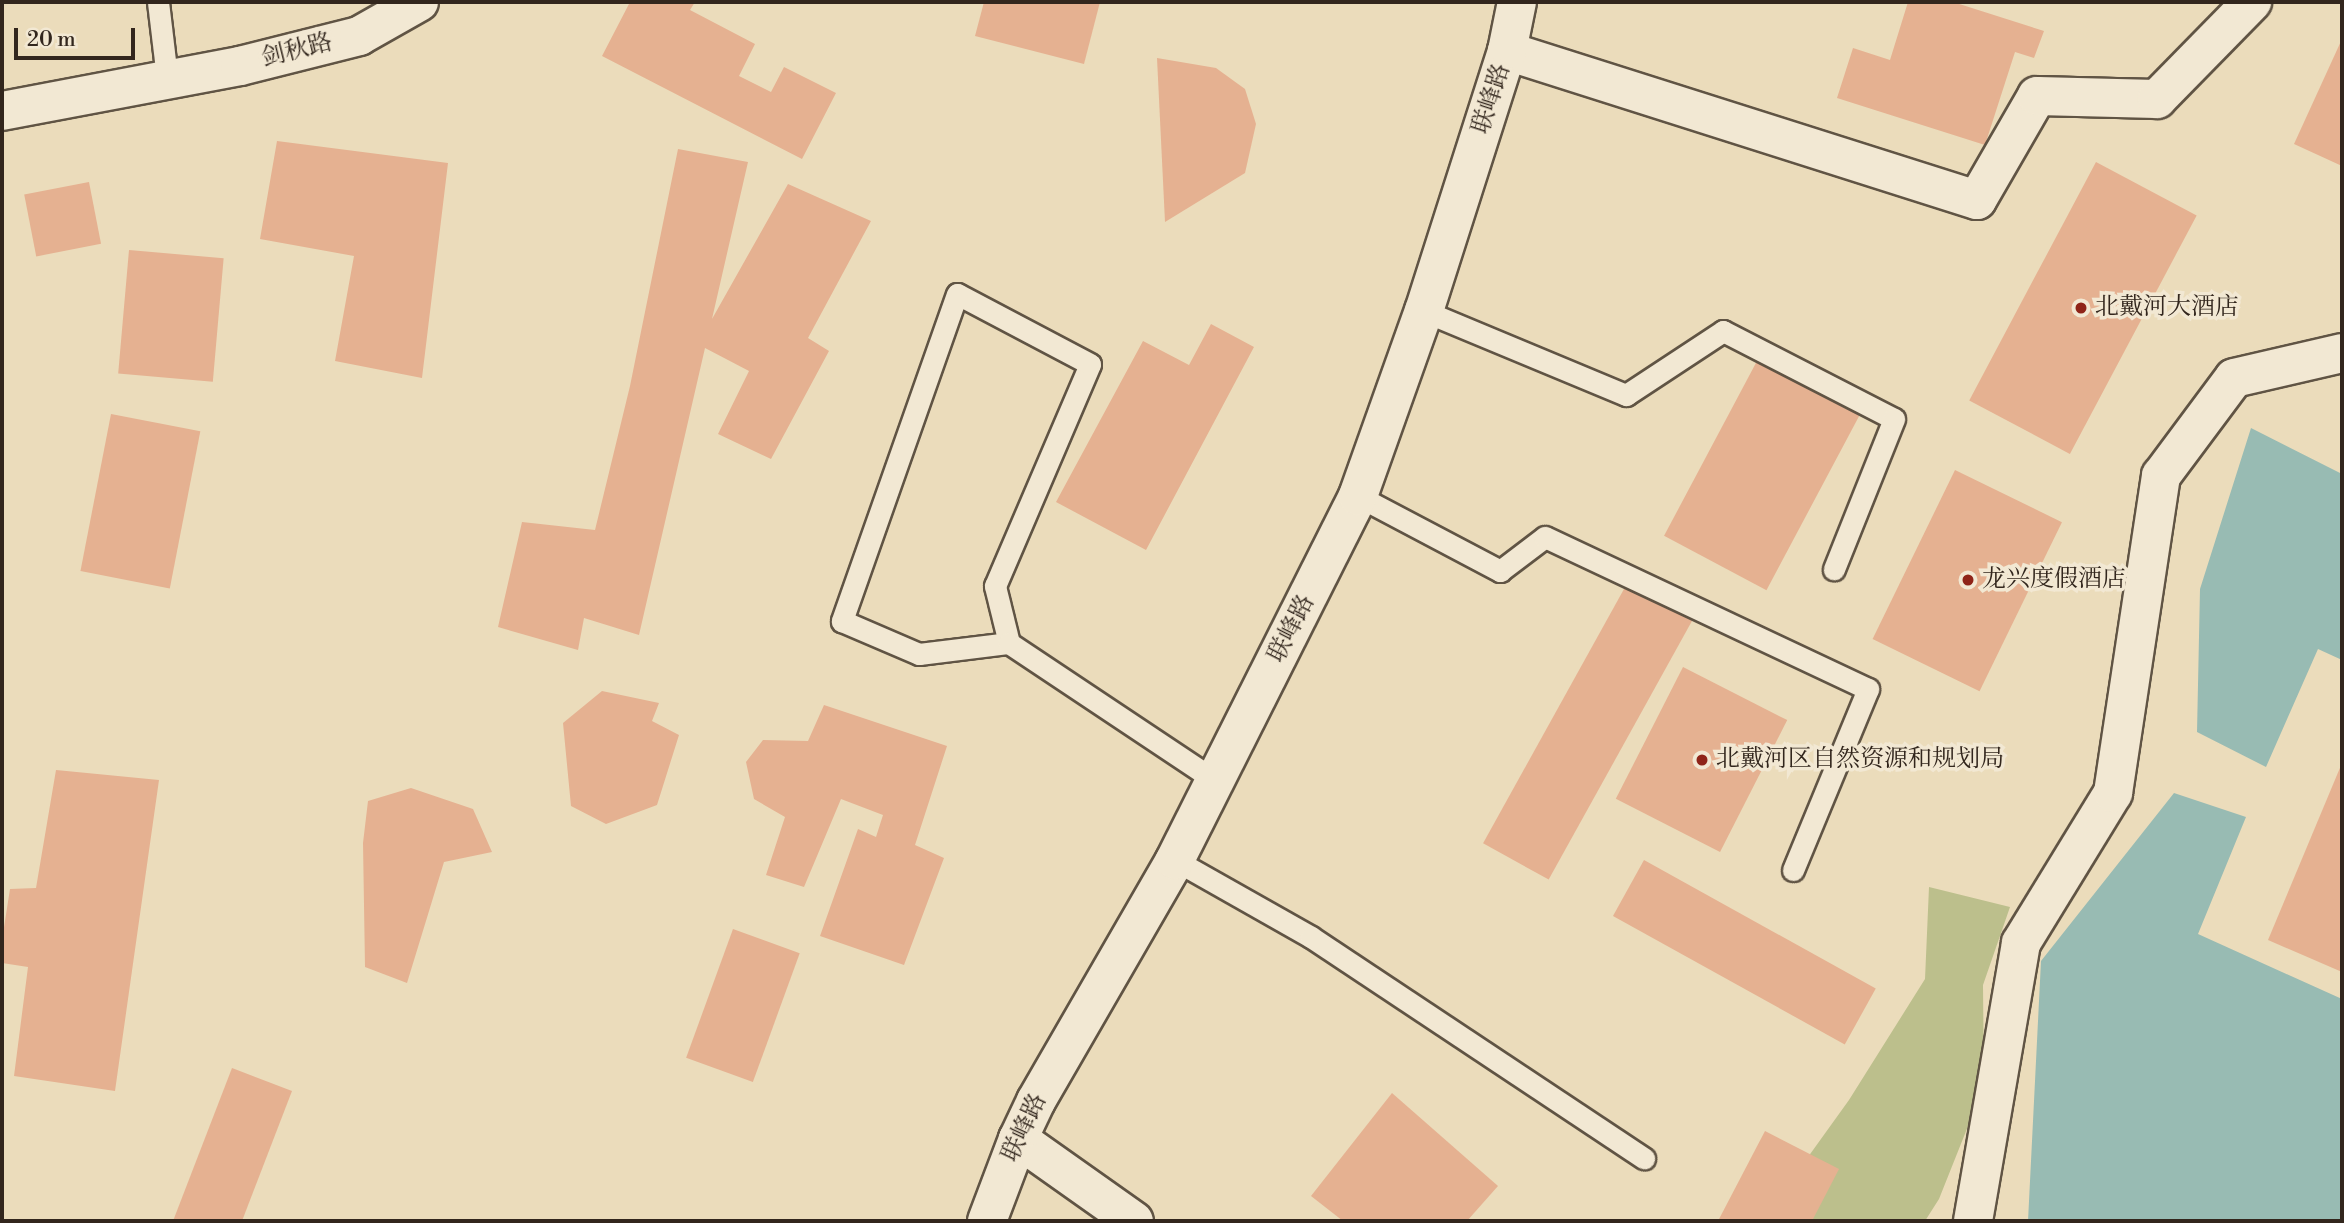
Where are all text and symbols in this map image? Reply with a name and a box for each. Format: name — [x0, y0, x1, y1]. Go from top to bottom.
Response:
scale bar — [18, 14, 138, 58]
text: 20 m — [27, 27, 76, 53]
street label: 剑秋路 — [259, 28, 335, 74]
street label: 联峰路 — [1467, 60, 1517, 138]
place label: 北戴河大酒店 — [2095, 294, 2239, 322]
marker: 北戴河大酒店 — [2073, 300, 2089, 316]
place label: 龙兴度假酒店 — [1982, 566, 2126, 594]
marker: 龙兴度假酒店 — [1960, 572, 1976, 588]
street label: 联峰路 — [1263, 590, 1321, 668]
place label: 北戴河区自然资源和规划局 — [1716, 746, 2004, 774]
marker: 北戴河区自然资源和规划局 — [1694, 752, 1710, 768]
street label: 联峰路 — [997, 1089, 1053, 1167]

